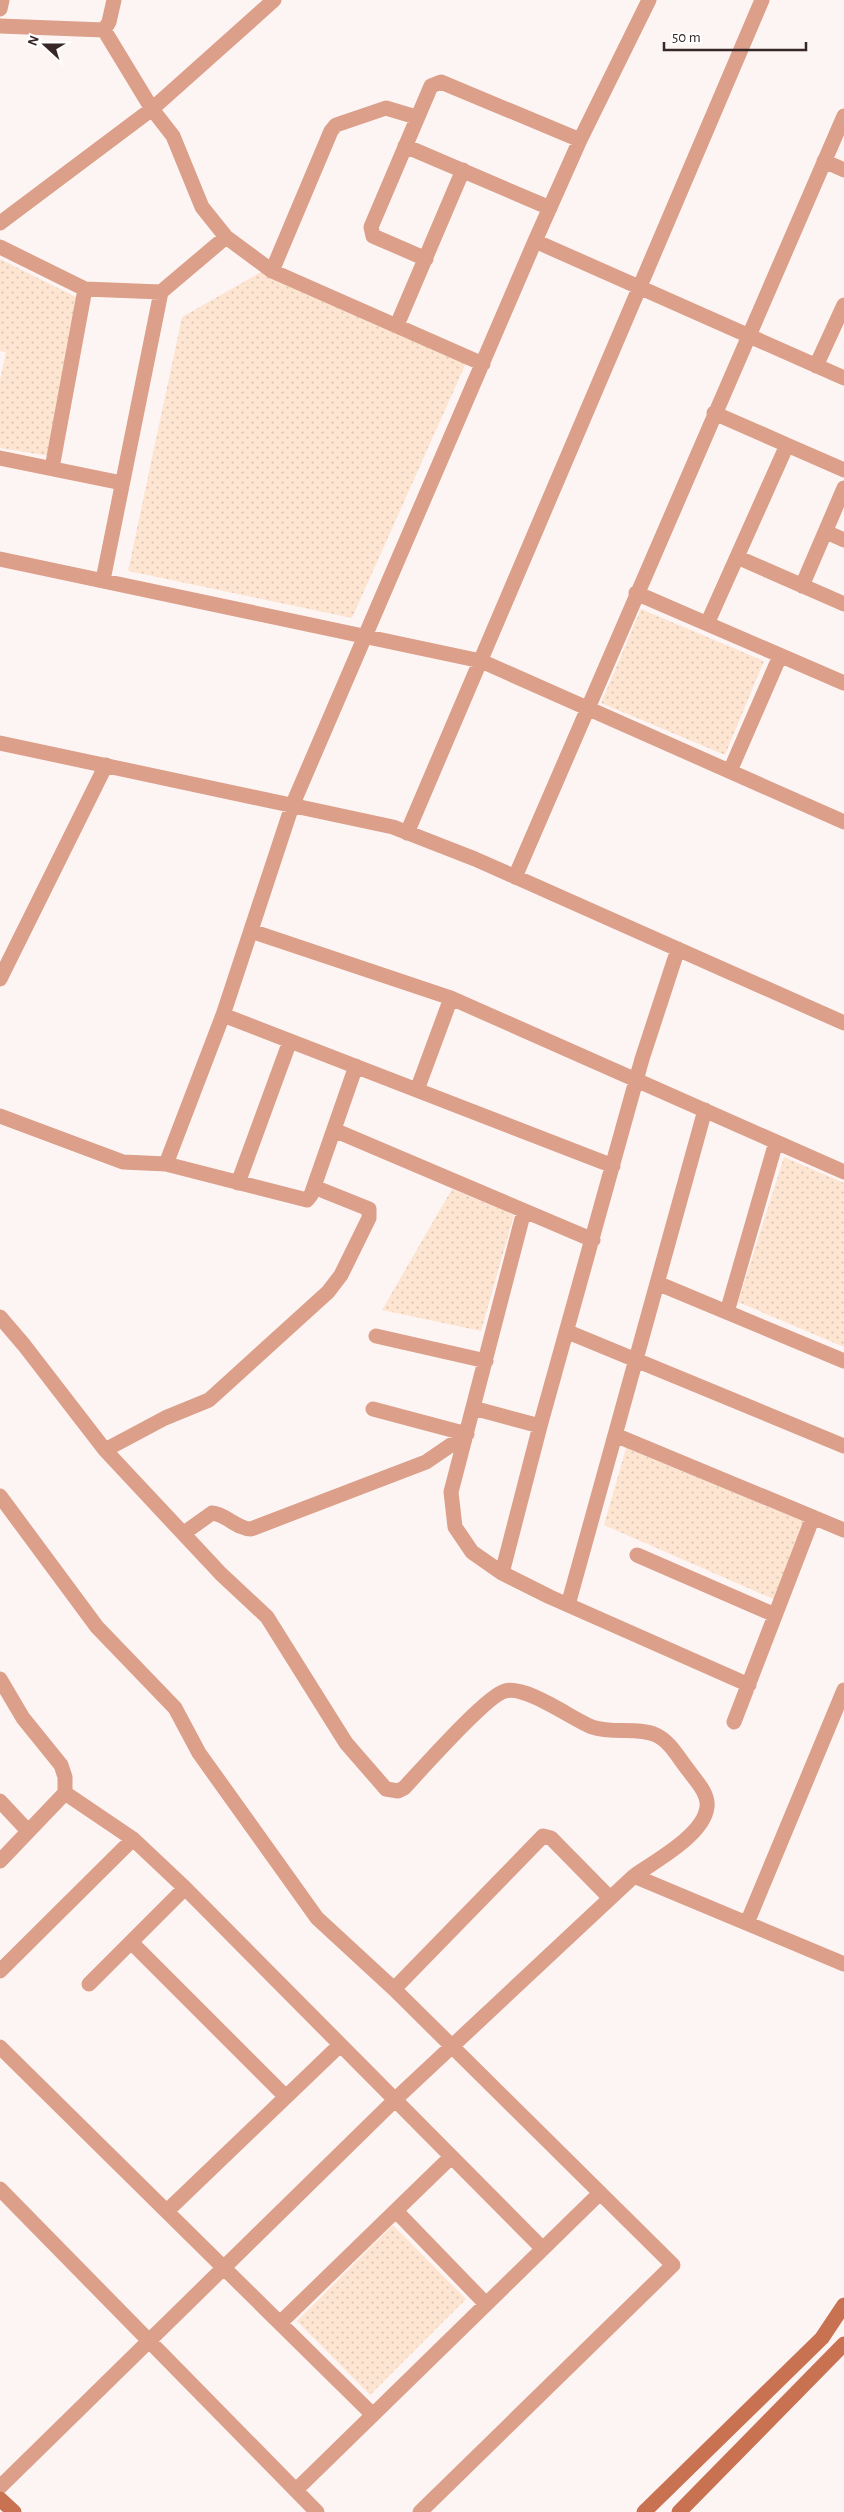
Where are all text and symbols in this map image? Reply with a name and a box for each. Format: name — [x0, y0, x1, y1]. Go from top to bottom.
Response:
north arrow — [20, 20, 70, 70]
scale bar — [664, 20, 806, 52]
text: 50 m — [672, 30, 701, 45]
text: N — [26, 34, 42, 48]

